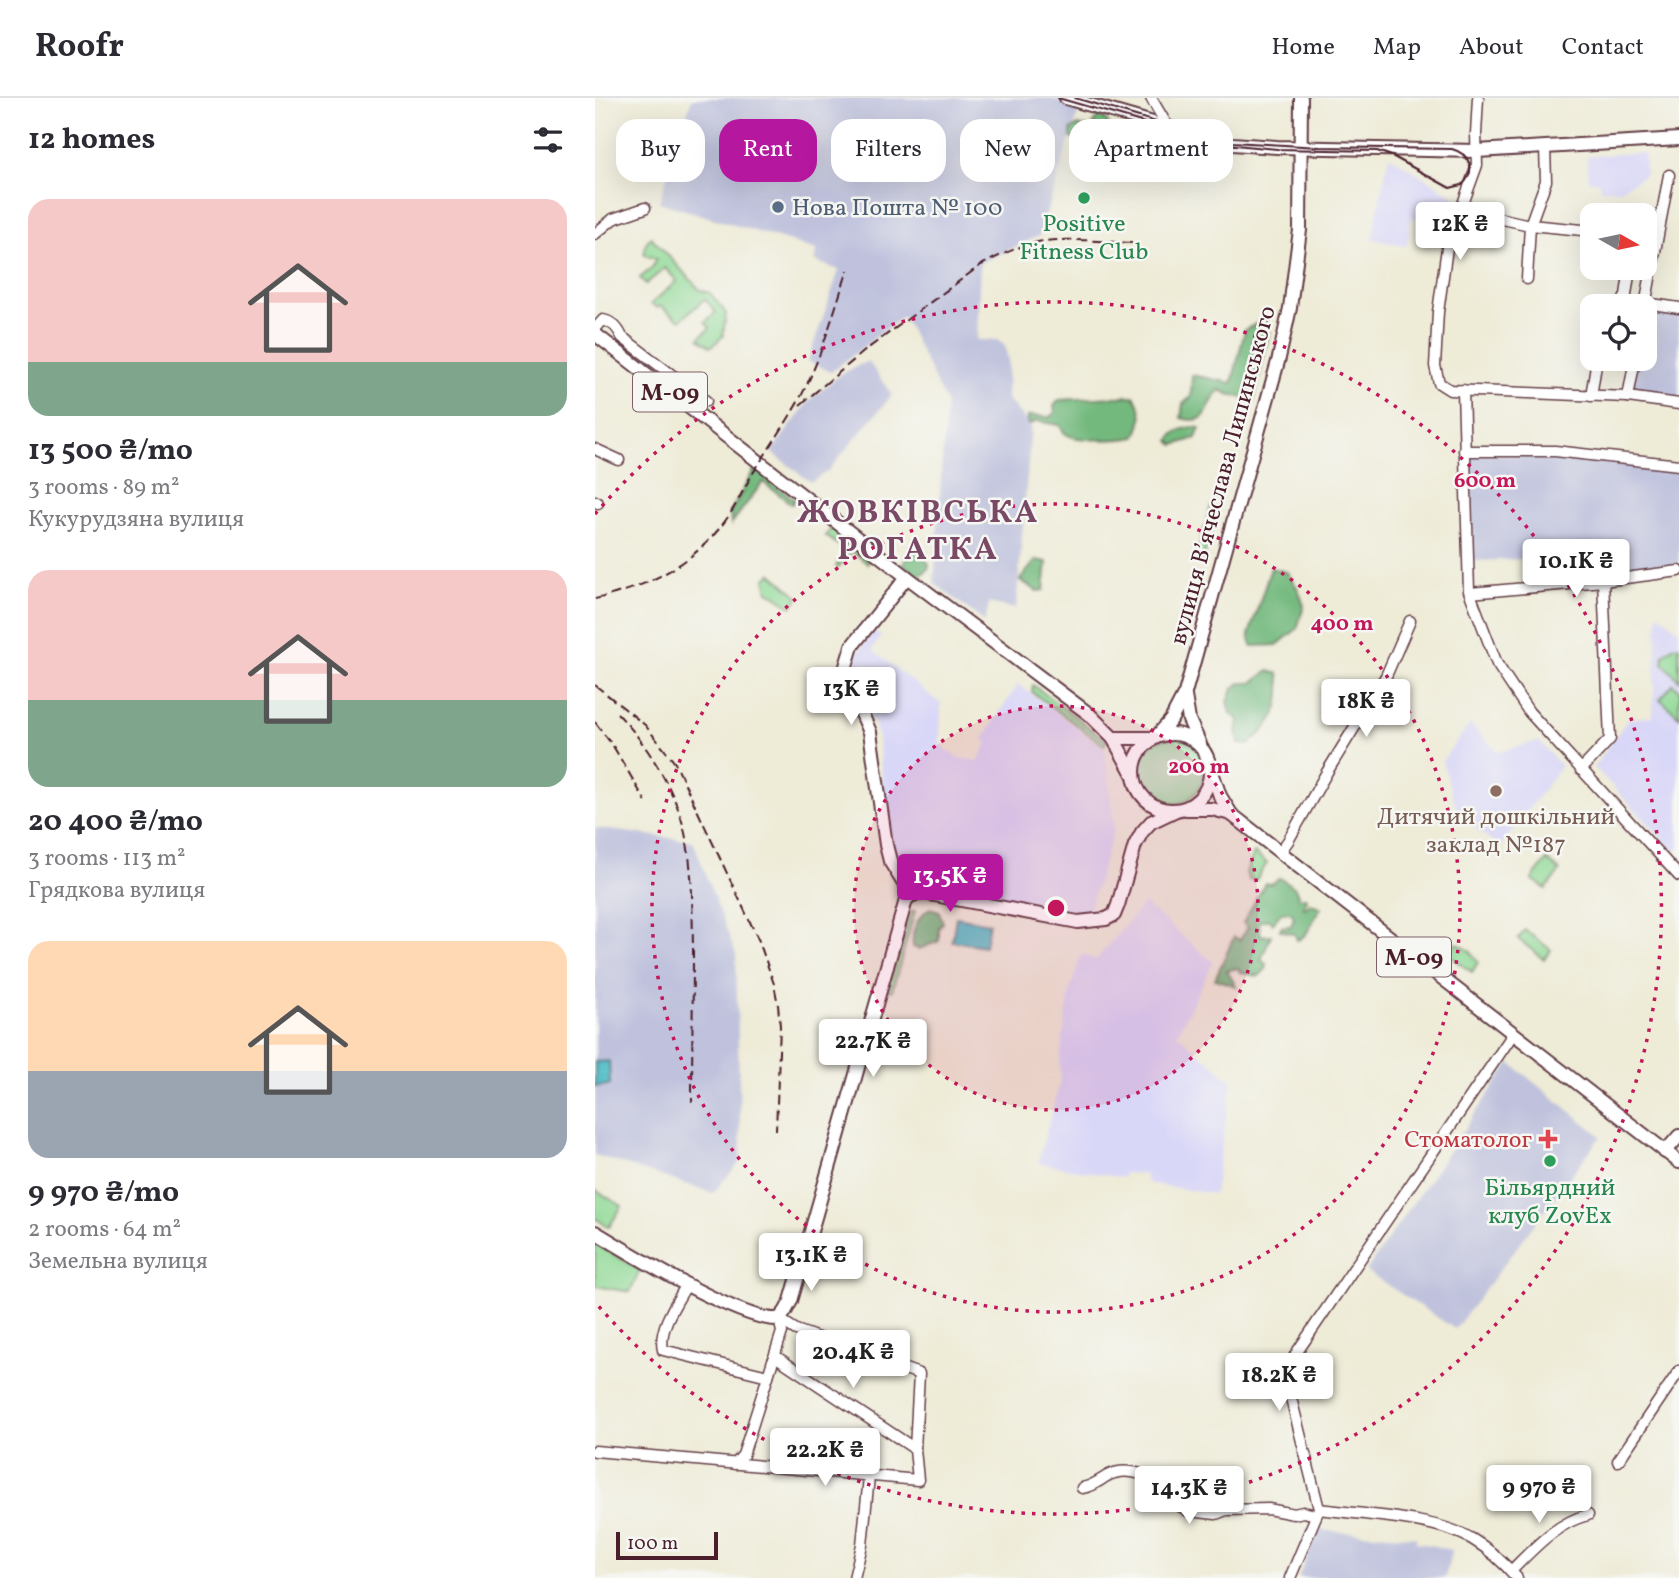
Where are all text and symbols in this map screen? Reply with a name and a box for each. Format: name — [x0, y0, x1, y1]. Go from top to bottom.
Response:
text: Roofr — [35, 25, 124, 71]
text: Home — [1271, 31, 1335, 65]
text: Map — [1373, 31, 1421, 65]
text: About — [1459, 31, 1524, 65]
text: Contact — [1562, 31, 1644, 65]
text: 12 homes — [28, 119, 155, 161]
chip: Buy — [616, 119, 705, 182]
chip: Rent — [719, 119, 817, 182]
chip: Filters — [831, 119, 946, 182]
chip: New — [960, 119, 1055, 182]
chip: Apartment — [1069, 119, 1233, 182]
icon: filters — [529, 121, 567, 159]
marker: Positive Fitness Club — [1076, 190, 1092, 206]
place label: Нова Пошта № 100 — [792, 192, 1002, 226]
marker: Нова Пошта № 100 — [770, 199, 786, 215]
pin: 12K ₴ — [1411, 202, 1509, 262]
north arrow — [1580, 203, 1657, 280]
map controls — [1580, 203, 1657, 371]
place label: Positive Fitness Club — [1020, 208, 1148, 270]
text: 12K ₴ — [1432, 209, 1488, 241]
icon: home — [235, 245, 361, 371]
button: locate — [1580, 294, 1657, 371]
street label: вулиця Вʼячеслава Липинського — [1162, 302, 1286, 649]
road number: М-09 — [633, 372, 707, 412]
text: 13 500 ₴/mo — [28, 430, 193, 472]
text: 600 m — [1454, 467, 1516, 496]
text: 3 rooms · 89 m² — [28, 472, 180, 504]
district label: ЖОВКІВСЬКА РОГАТКА — [797, 492, 1039, 573]
text: Кукурудзяна вулиця — [28, 504, 244, 536]
pin: 10.1K ₴ — [1511, 540, 1641, 599]
text: 10.1K ₴ — [1539, 546, 1613, 578]
text: 400 m — [1311, 610, 1373, 639]
icon: home — [235, 616, 361, 742]
pin: 13K ₴ — [802, 668, 900, 727]
text: 13K ₴ — [823, 674, 879, 706]
pin: 18K ₴ — [1317, 680, 1415, 739]
text: 18K ₴ — [1337, 686, 1395, 718]
text: 200 m — [1168, 753, 1230, 782]
marker: Дитячий дошкільний заклад №187 — [1488, 783, 1504, 799]
text: 20 400 ₴/mo — [28, 801, 203, 843]
place label: Дитячий дошкільний заклад №187 — [1377, 801, 1615, 863]
text: 3 rooms · 113 m² — [28, 843, 186, 875]
pin: 13.5K ₴ — [885, 854, 1015, 914]
text: 13.5K ₴ — [913, 861, 987, 893]
text: Грядкова вулиця — [28, 875, 205, 907]
centre of rings — [1044, 896, 1068, 920]
road number: М-09 — [1377, 937, 1451, 976]
icon: home — [235, 987, 361, 1113]
pin: 22.7K ₴ — [808, 1020, 938, 1079]
text: 22.7K ₴ — [835, 1026, 911, 1058]
place label: Стоматолог — [1404, 1124, 1533, 1158]
marker: Стоматолог — [1538, 1129, 1558, 1149]
marker: Більярдний клуб ZovEx — [1542, 1153, 1558, 1169]
text: 9 970 ₴/mo — [28, 1172, 179, 1214]
place label: Більярдний клуб ZovEx — [1485, 1172, 1615, 1234]
text: 2 rooms · 64 m² — [28, 1214, 181, 1246]
pin: 13.1K ₴ — [746, 1234, 876, 1293]
text: 13.1K ₴ — [775, 1240, 847, 1272]
text: Земельна вулиця — [28, 1246, 208, 1278]
pin: 20.4K ₴ — [788, 1330, 918, 1390]
text: 20.4K ₴ — [812, 1337, 894, 1369]
pin: 18.2K ₴ — [1214, 1354, 1344, 1413]
text: 18.2K ₴ — [1241, 1360, 1317, 1392]
pin: 22.2K ₴ — [760, 1428, 890, 1488]
text: 22.2K ₴ — [786, 1435, 864, 1467]
pin: 14.3K ₴ — [1124, 1466, 1254, 1526]
pin: 9 970 ₴ — [1474, 1466, 1604, 1525]
text: 9 970 ₴ — [1502, 1472, 1576, 1504]
text: 14.3K ₴ — [1151, 1473, 1227, 1505]
scale bar — [616, 1529, 717, 1561]
text: 100 m — [627, 1531, 678, 1557]

